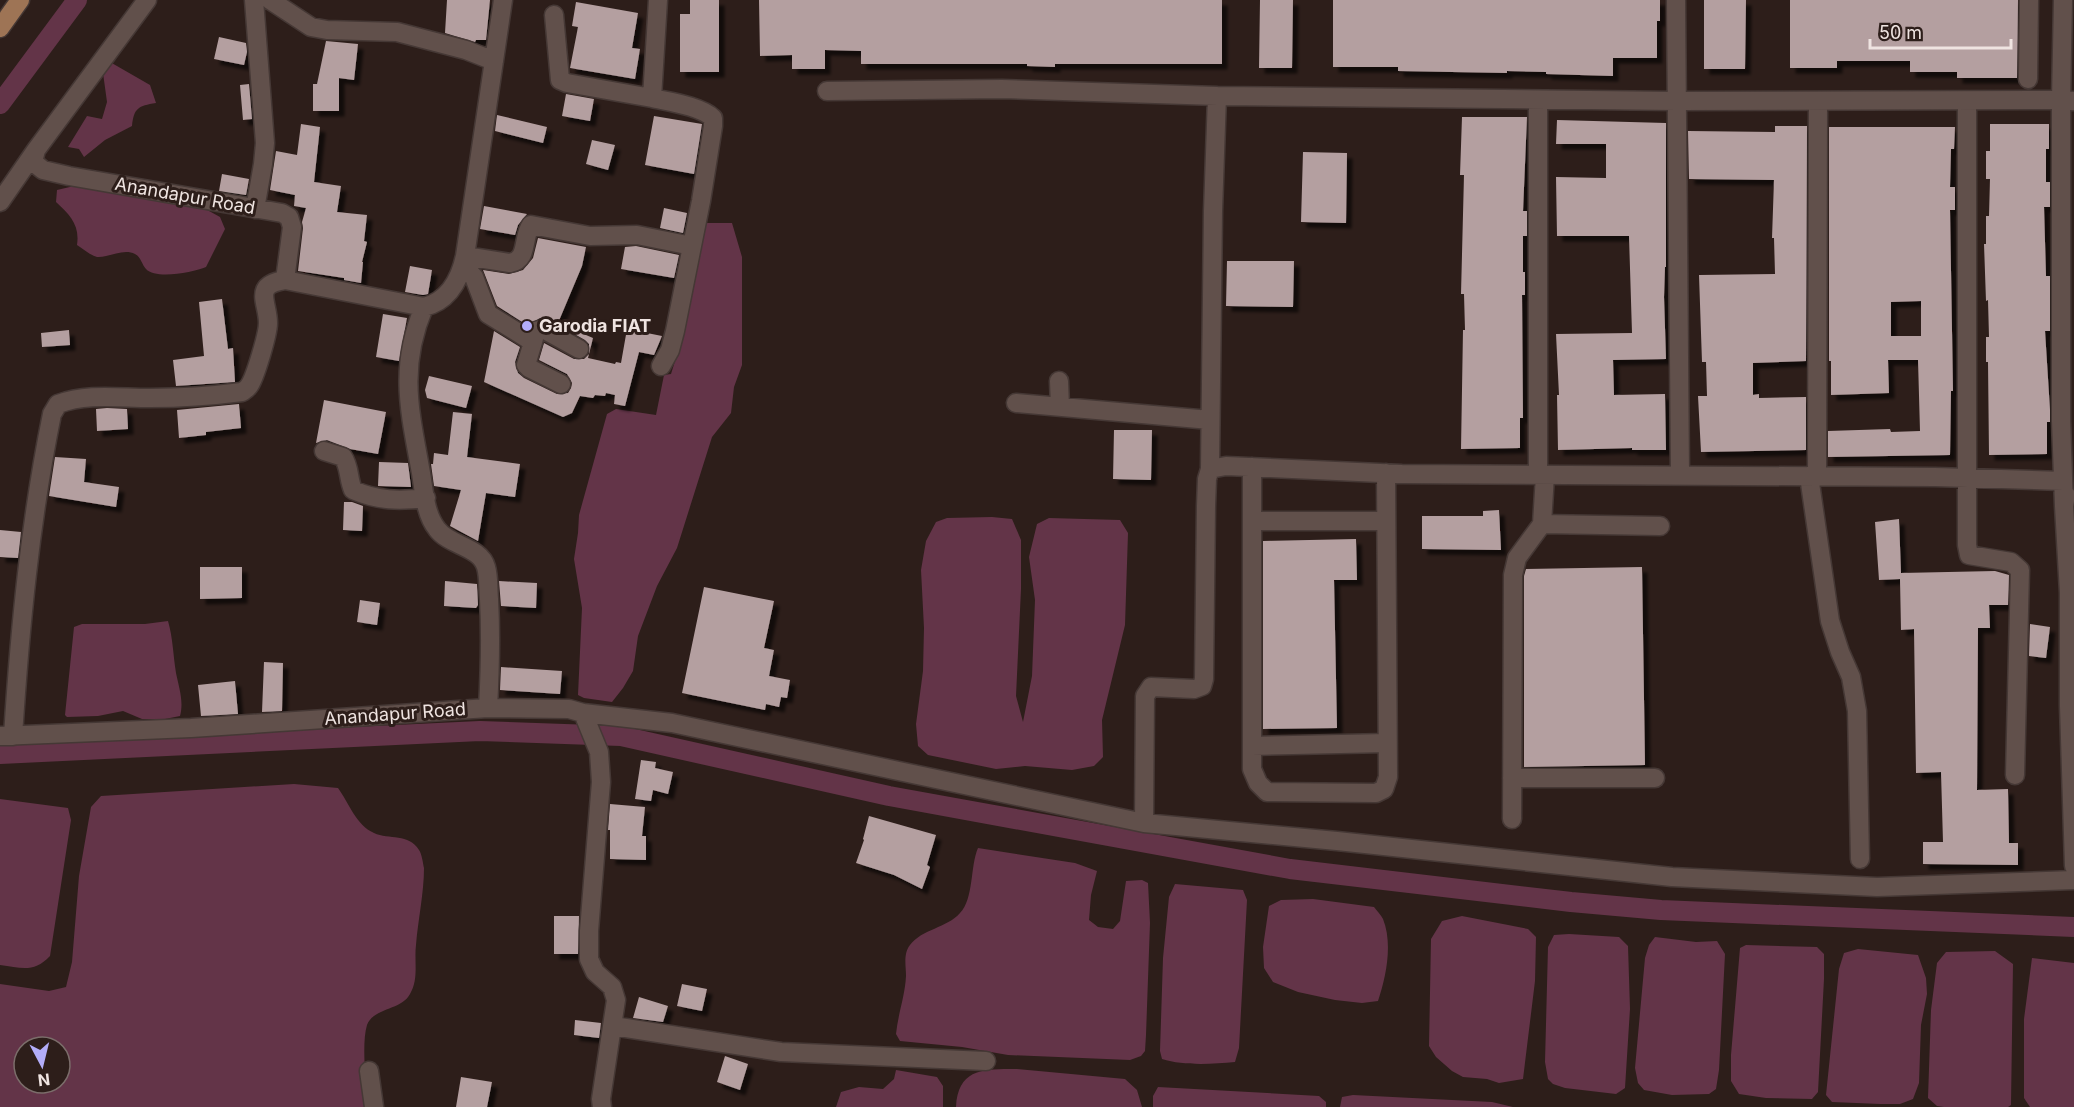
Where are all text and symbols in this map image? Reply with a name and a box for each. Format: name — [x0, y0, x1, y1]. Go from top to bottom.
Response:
scale bar — [1870, 12, 2011, 50]
text: 50 m — [1879, 22, 1922, 43]
street label: Anandapur Road — [113, 173, 257, 218]
place label: Garodia FIAT — [539, 315, 651, 336]
marker: Garodia FIAT — [520, 319, 534, 333]
street label: Anandapur Road — [323, 698, 466, 729]
north arrow — [12, 1035, 72, 1095]
text: N — [37, 1069, 51, 1091]

